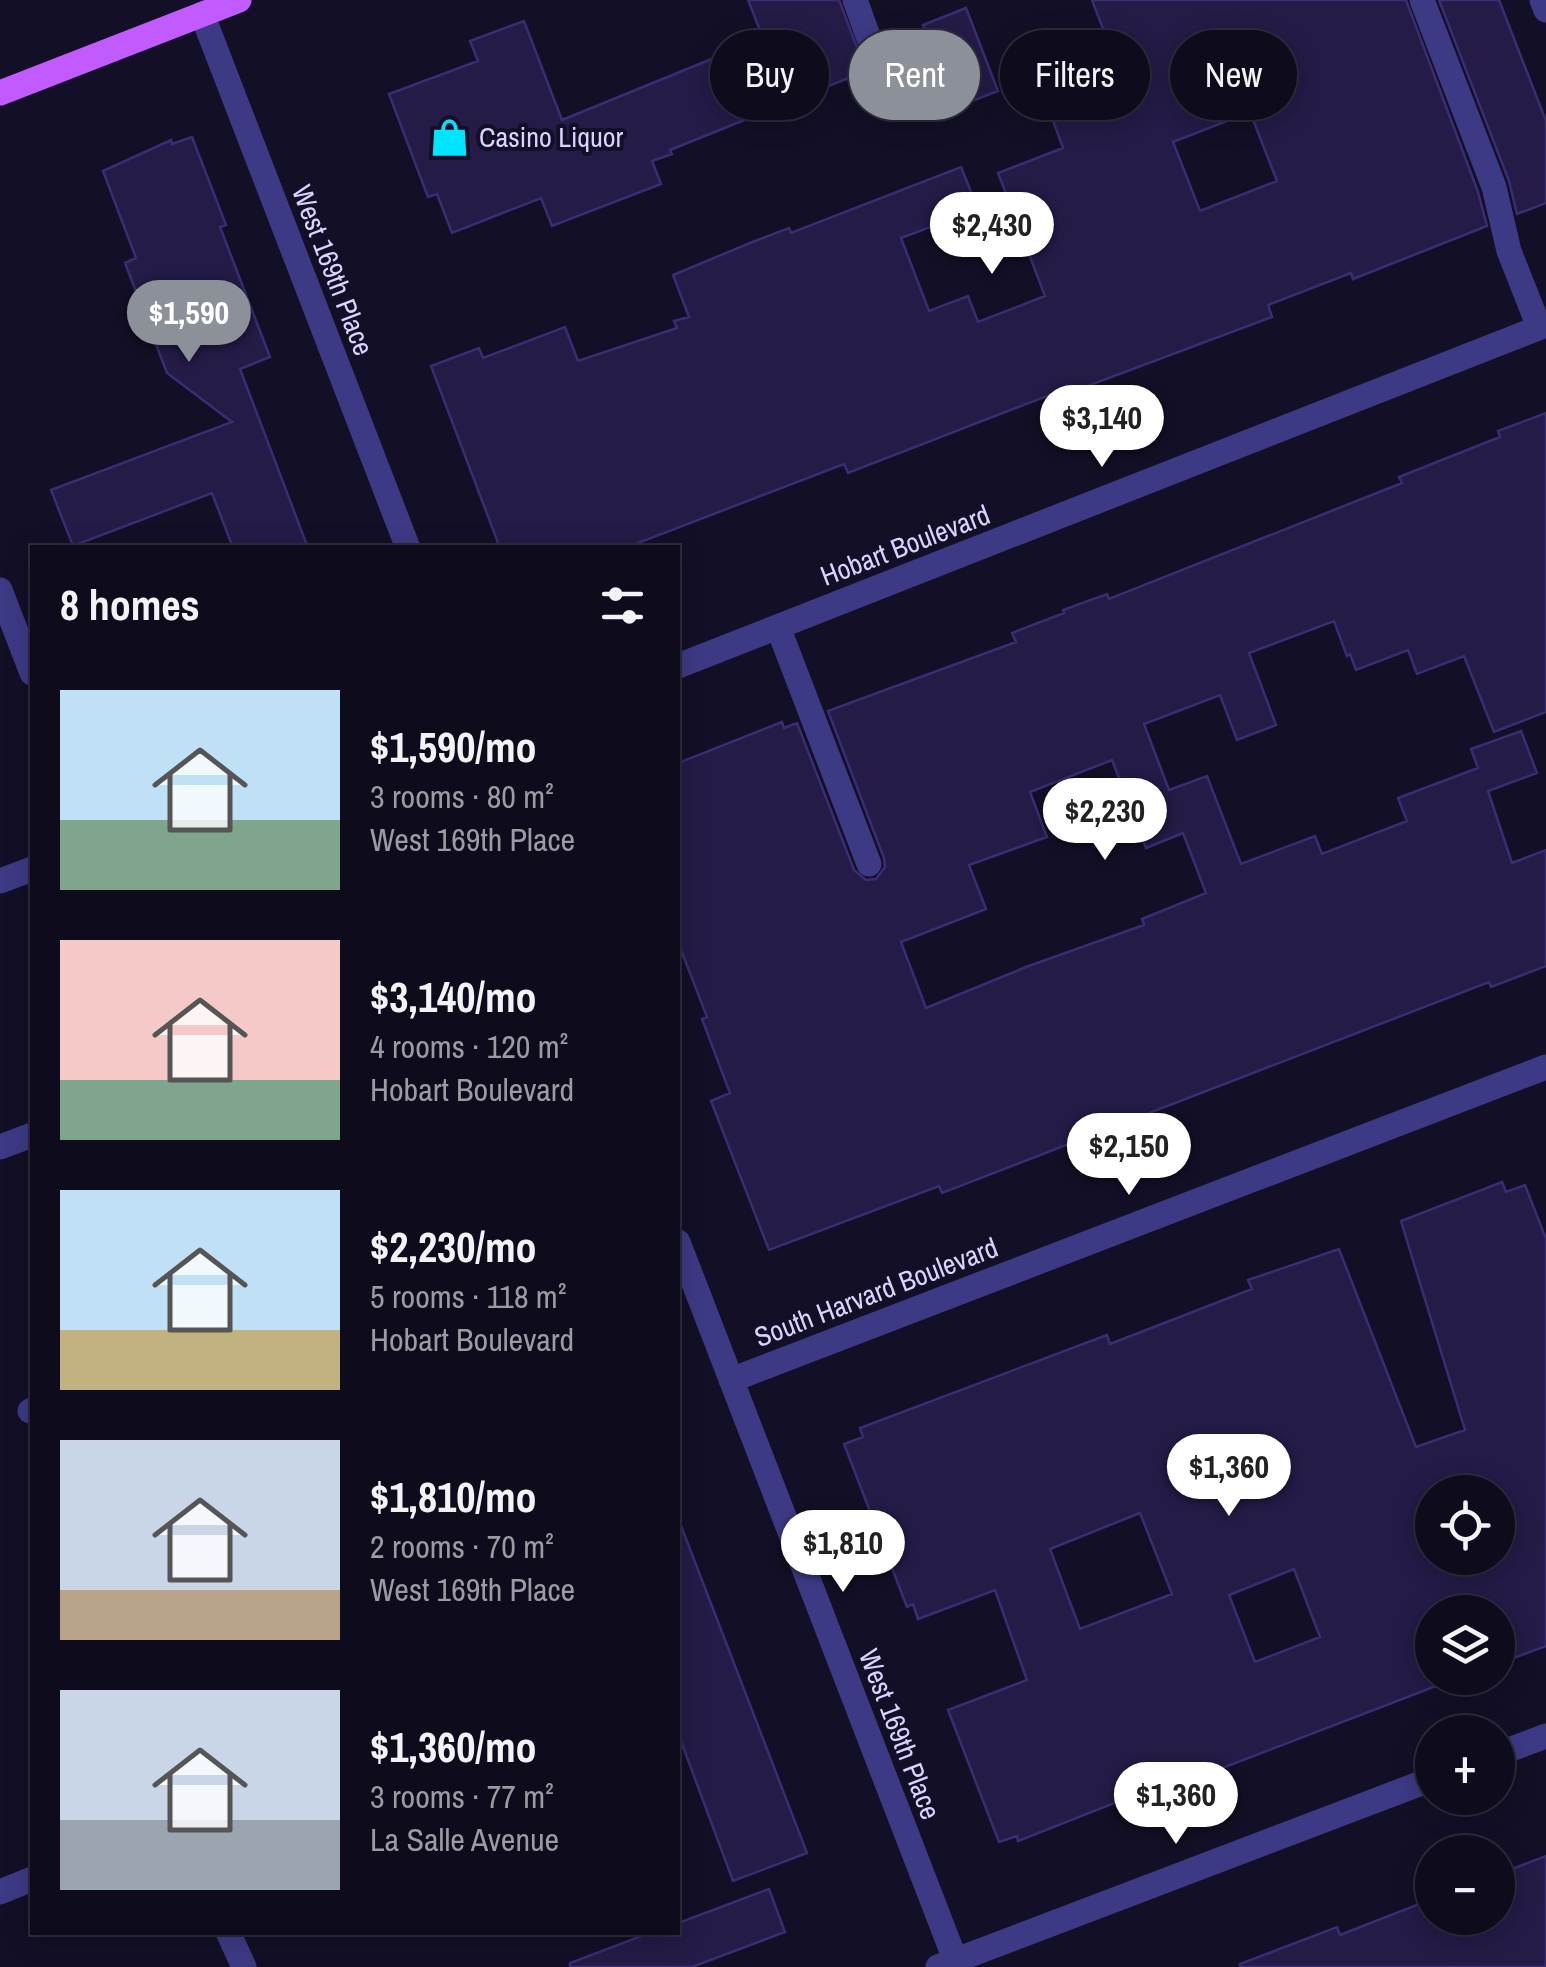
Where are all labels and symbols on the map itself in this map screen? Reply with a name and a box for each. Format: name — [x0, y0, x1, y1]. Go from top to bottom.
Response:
shop icon: Casino Liquor — [428, 116, 470, 158]
place label: Casino Liquor — [479, 118, 624, 156]
street label: West 169th Place — [283, 179, 383, 361]
pin: $2,430 — [911, 192, 1073, 277]
pin: $1,590 — [108, 280, 270, 365]
pin: $3,140 — [1021, 385, 1183, 470]
street label: Hobart Boulevard — [815, 495, 995, 595]
pin: $2,230 — [1024, 778, 1186, 863]
pin: $2,150 — [1048, 1113, 1210, 1198]
street label: South Harvard Boulevard — [749, 1228, 1003, 1356]
pin: $1,360 — [1148, 1434, 1310, 1519]
pin: $1,810 — [762, 1510, 924, 1595]
street label: West 169th Place — [850, 1643, 950, 1825]
pin: $1,360 — [1095, 1762, 1257, 1847]

